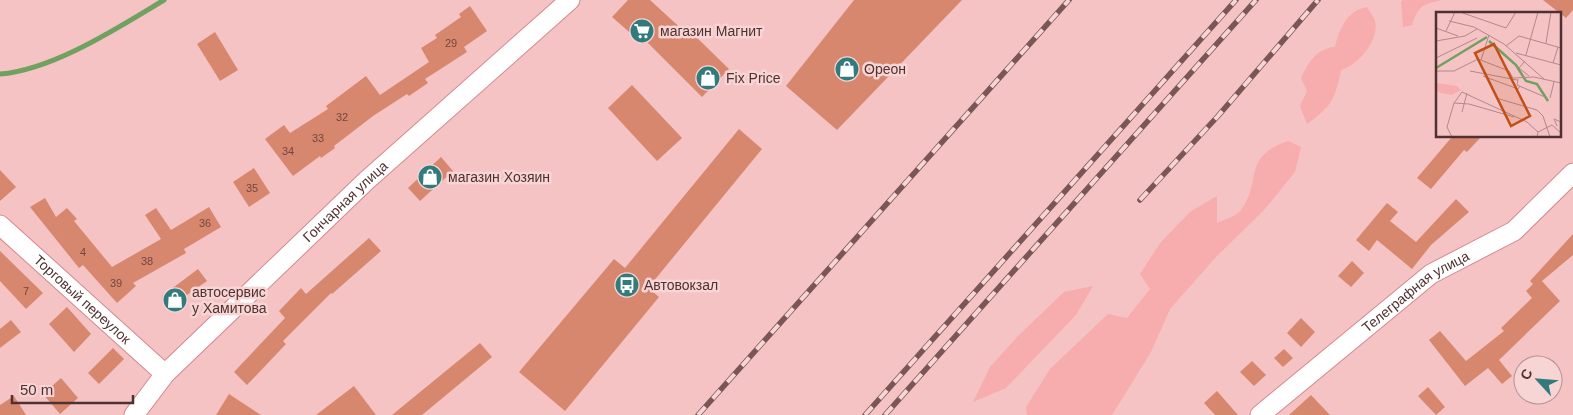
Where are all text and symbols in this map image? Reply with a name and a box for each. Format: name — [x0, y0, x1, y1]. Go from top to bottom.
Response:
inset map — [1436, 12, 1560, 138]
supermarket icon: магазин Магнит — [629, 18, 655, 44]
place label: магазин Магнит — [660, 23, 763, 39]
house number: 29 — [445, 37, 457, 49]
shop icon: Ореон — [834, 56, 860, 82]
place label: Ореон — [864, 61, 906, 77]
shop icon: Fix Price — [695, 65, 721, 91]
place label: Fix Price — [726, 70, 781, 86]
house number: 32 — [336, 111, 348, 123]
house number: 33 — [312, 132, 324, 144]
house number: 34 — [282, 145, 294, 157]
street label: Гончарная улица — [300, 157, 391, 245]
shop icon: магазин Хозяин — [417, 164, 443, 190]
place label: магазин Хозяин — [448, 169, 550, 185]
house number: 35 — [246, 182, 258, 194]
house number: 36 — [199, 217, 211, 229]
house number: 4 — [80, 246, 86, 258]
street label: Телеграфная улица — [1359, 248, 1472, 336]
street label: Торговый переулок — [31, 252, 135, 348]
house number: 38 — [141, 255, 153, 267]
bus stop icon: Автовокзал — [614, 272, 640, 298]
house number: 39 — [110, 277, 122, 289]
place label: Автовокзал — [644, 277, 718, 293]
place label: автосервис у Хамитова — [192, 284, 267, 316]
house number: 7 — [23, 285, 29, 297]
shop icon: автосервис у Хамитова — [162, 287, 188, 313]
north arrow — [1513, 355, 1563, 405]
text: С — [1517, 366, 1536, 382]
scale bar — [12, 372, 134, 404]
text: 50 m — [20, 381, 53, 398]

